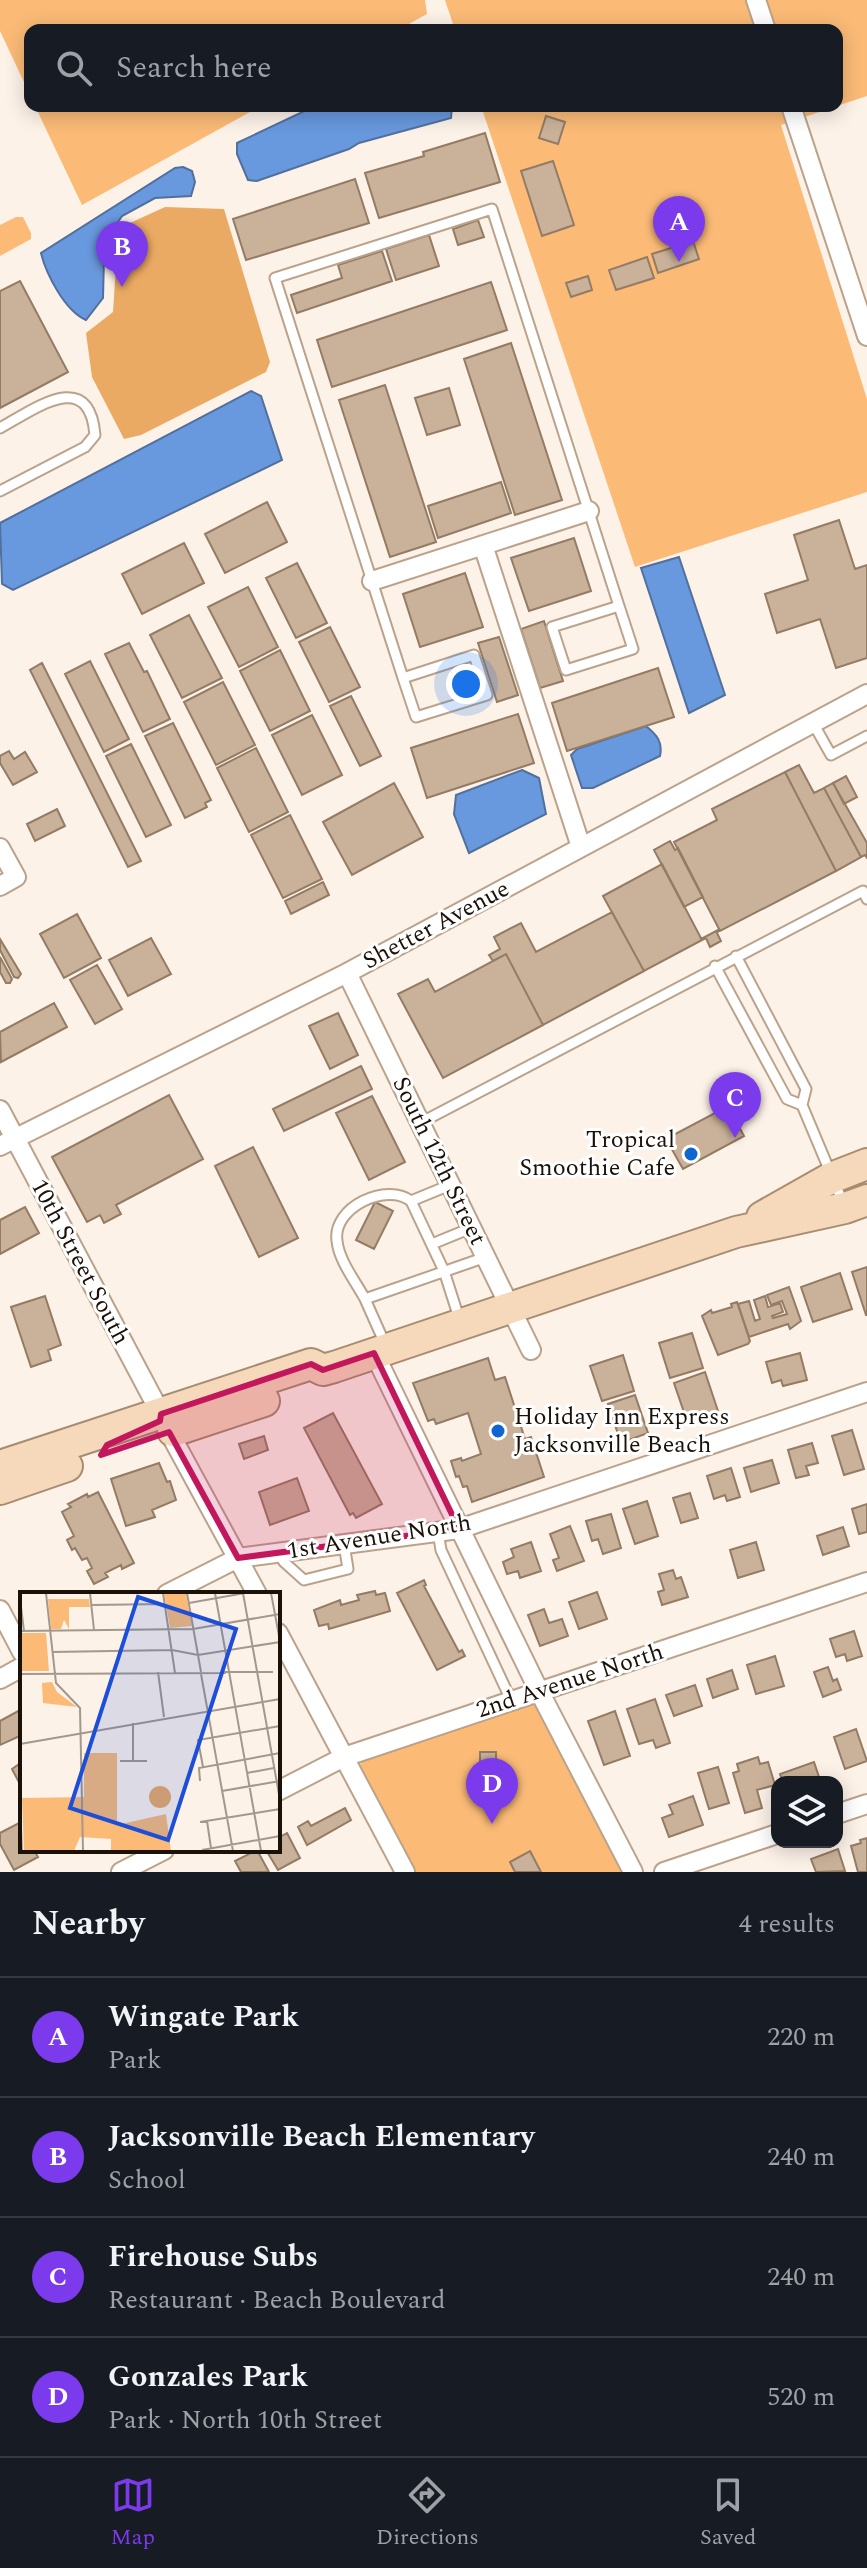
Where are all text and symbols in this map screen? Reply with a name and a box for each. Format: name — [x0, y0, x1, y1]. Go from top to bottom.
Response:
search box — [24, 24, 843, 112]
text: Search here — [116, 45, 272, 91]
icon: search — [52, 46, 96, 90]
pin: A — [653, 196, 705, 262]
pin: B — [96, 221, 148, 287]
your location — [446, 664, 486, 704]
street label: Shetter Avenue — [356, 871, 516, 979]
street label: South 12th Street — [383, 1071, 495, 1251]
pin: C — [709, 1072, 761, 1138]
place label: Tropical Smoothie Cafe — [519, 1122, 675, 1186]
marker: Tropical Smoothie Cafe — [682, 1145, 700, 1163]
street label: 10th Street South — [21, 1173, 139, 1352]
place label: Holiday Inn Express Jacksonville Beach — [514, 1399, 730, 1463]
marker: Holiday Inn Express Jacksonville Beach — [489, 1422, 507, 1440]
street label: 1st Avenue North — [284, 1505, 474, 1569]
inset map — [20, 1592, 280, 1852]
street label: 2nd Avenue North — [472, 1634, 668, 1728]
pin: D — [466, 1758, 518, 1824]
map controls — [771, 1776, 843, 1848]
button: layers — [771, 1776, 843, 1848]
text: Nearby — [32, 1898, 145, 1950]
text: 4 results — [739, 1904, 835, 1944]
text: Wingate Park — [108, 1994, 299, 2040]
text: A — [48, 2017, 68, 2057]
text: 220 m — [767, 2017, 835, 2057]
text: Park — [108, 2040, 162, 2080]
text: Jacksonville Beach Elementary — [108, 2114, 535, 2160]
text: B — [49, 2137, 67, 2177]
text: 240 m — [767, 2137, 835, 2177]
text: School — [108, 2160, 186, 2200]
text: Firehouse Subs — [108, 2234, 318, 2280]
text: C — [49, 2257, 67, 2297]
text: 240 m — [767, 2257, 835, 2297]
text: Restaurant · Beach Boulevard — [108, 2280, 446, 2320]
text: Gonzales Park — [108, 2354, 308, 2400]
text: D — [48, 2377, 68, 2417]
text: 520 m — [767, 2377, 835, 2417]
text: Park · North 10th Street — [108, 2400, 382, 2440]
tab: Map — [111, 2473, 155, 2554]
tab: Directions — [376, 2473, 479, 2554]
tab: Saved — [700, 2473, 756, 2554]

